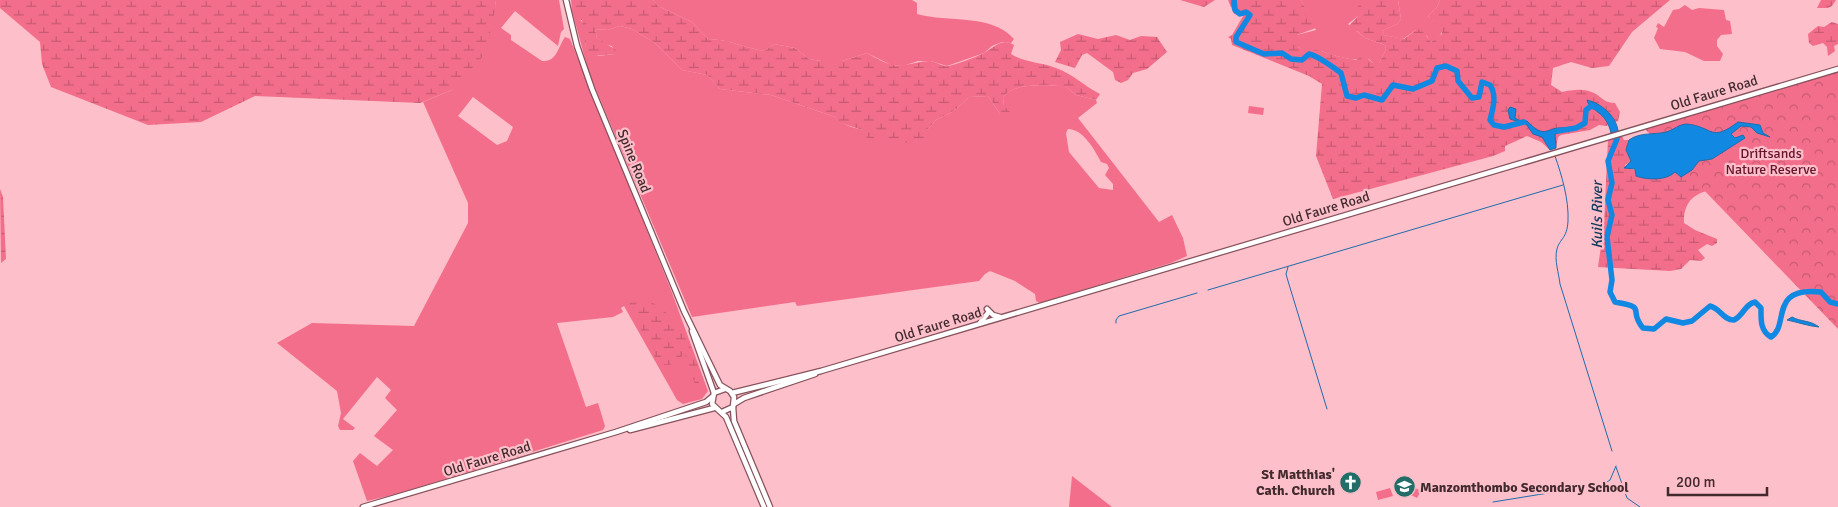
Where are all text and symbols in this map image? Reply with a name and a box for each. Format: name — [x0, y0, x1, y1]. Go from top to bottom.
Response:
street label: Old Faure Road — [1668, 72, 1760, 114]
street label: Spine Road — [614, 127, 654, 195]
park label: Driftsands Nature Reserve — [1725, 145, 1817, 178]
water label: Kuils River — [1588, 179, 1606, 249]
street label: Old Faure Road — [1280, 188, 1372, 230]
street label: Old Faure Road — [892, 304, 984, 346]
street label: Old Faure Road — [441, 438, 533, 480]
scale bar — [1668, 464, 1767, 496]
place label: St Matthias' Cath. Church — [1256, 466, 1335, 499]
church icon: St Matthias' Cath. Church — [1339, 470, 1363, 494]
text: 200 m — [1676, 473, 1716, 491]
school or university icon: Manzomthombo Secondary School — [1392, 475, 1416, 499]
place label: Manzomthombo Secondary School — [1420, 479, 1629, 496]

